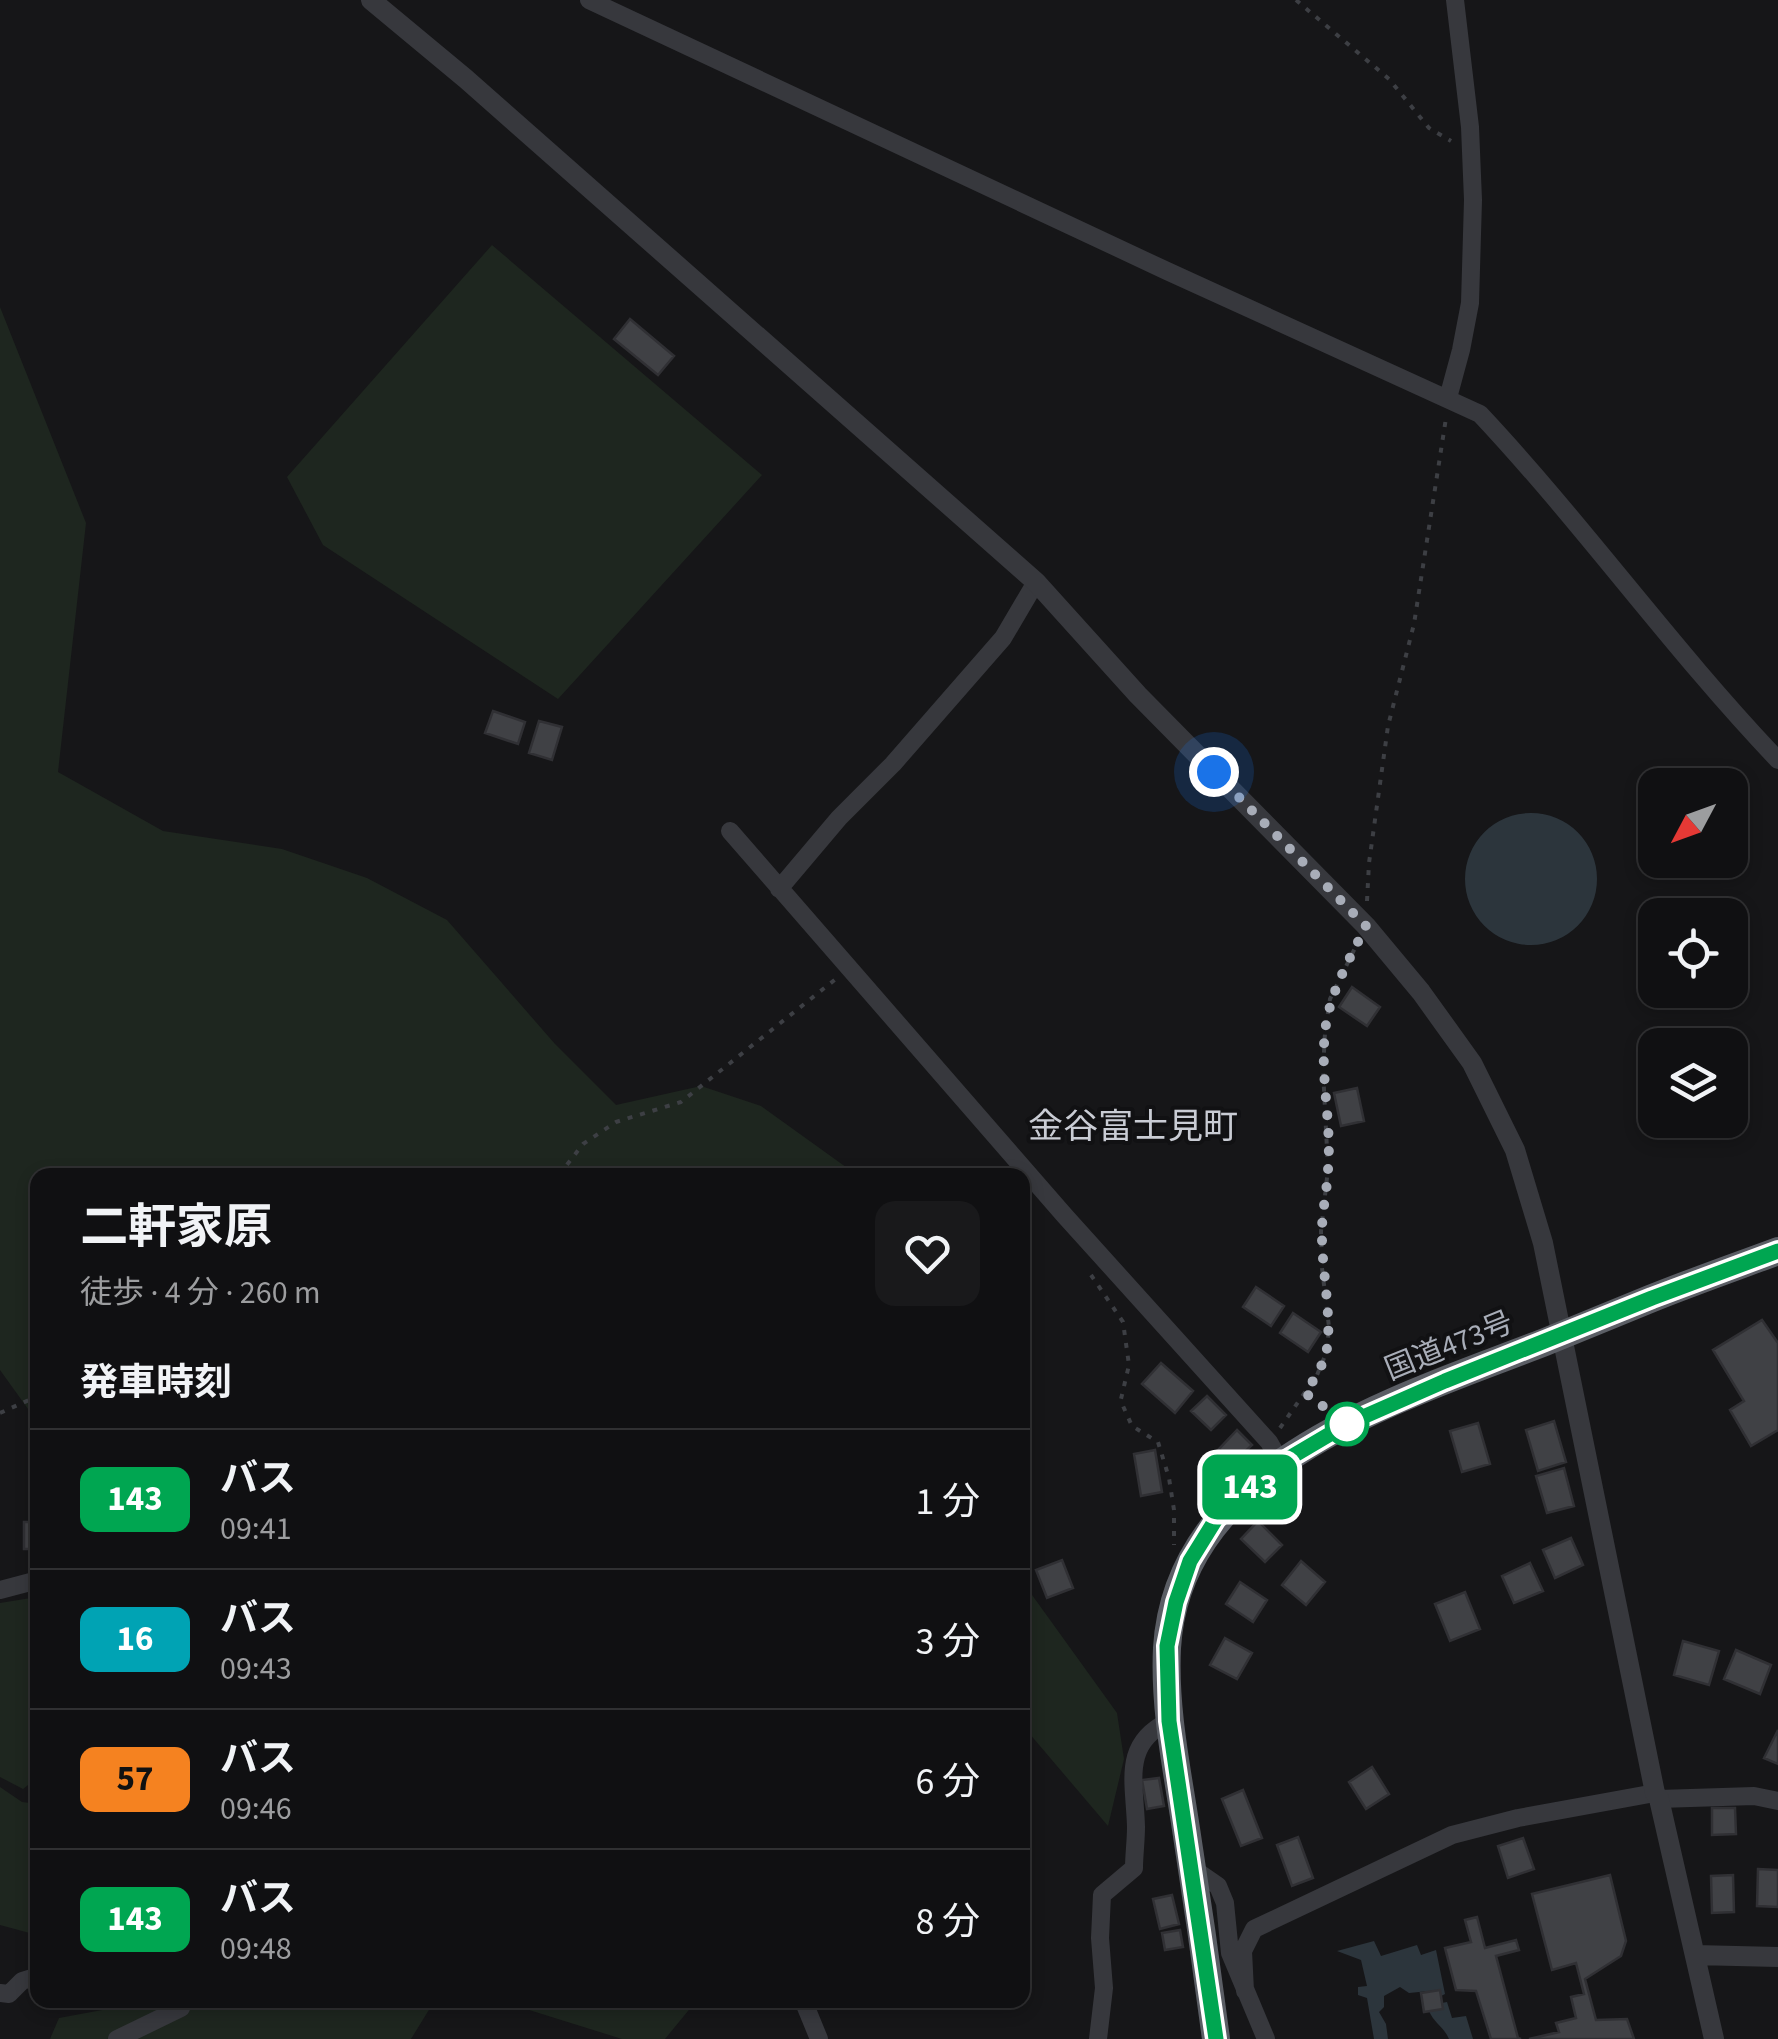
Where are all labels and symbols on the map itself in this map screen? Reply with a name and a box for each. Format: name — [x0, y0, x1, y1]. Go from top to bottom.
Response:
your location — [1189, 747, 1239, 797]
north arrow — [1638, 768, 1748, 878]
district label: 金谷富士見町 — [1028, 1102, 1238, 1152]
street label: 国道473号 — [1378, 1301, 1520, 1391]
unlabelled marker — [1326, 1403, 1368, 1445]
line badge: 143 — [1192, 1454, 1308, 1520]

